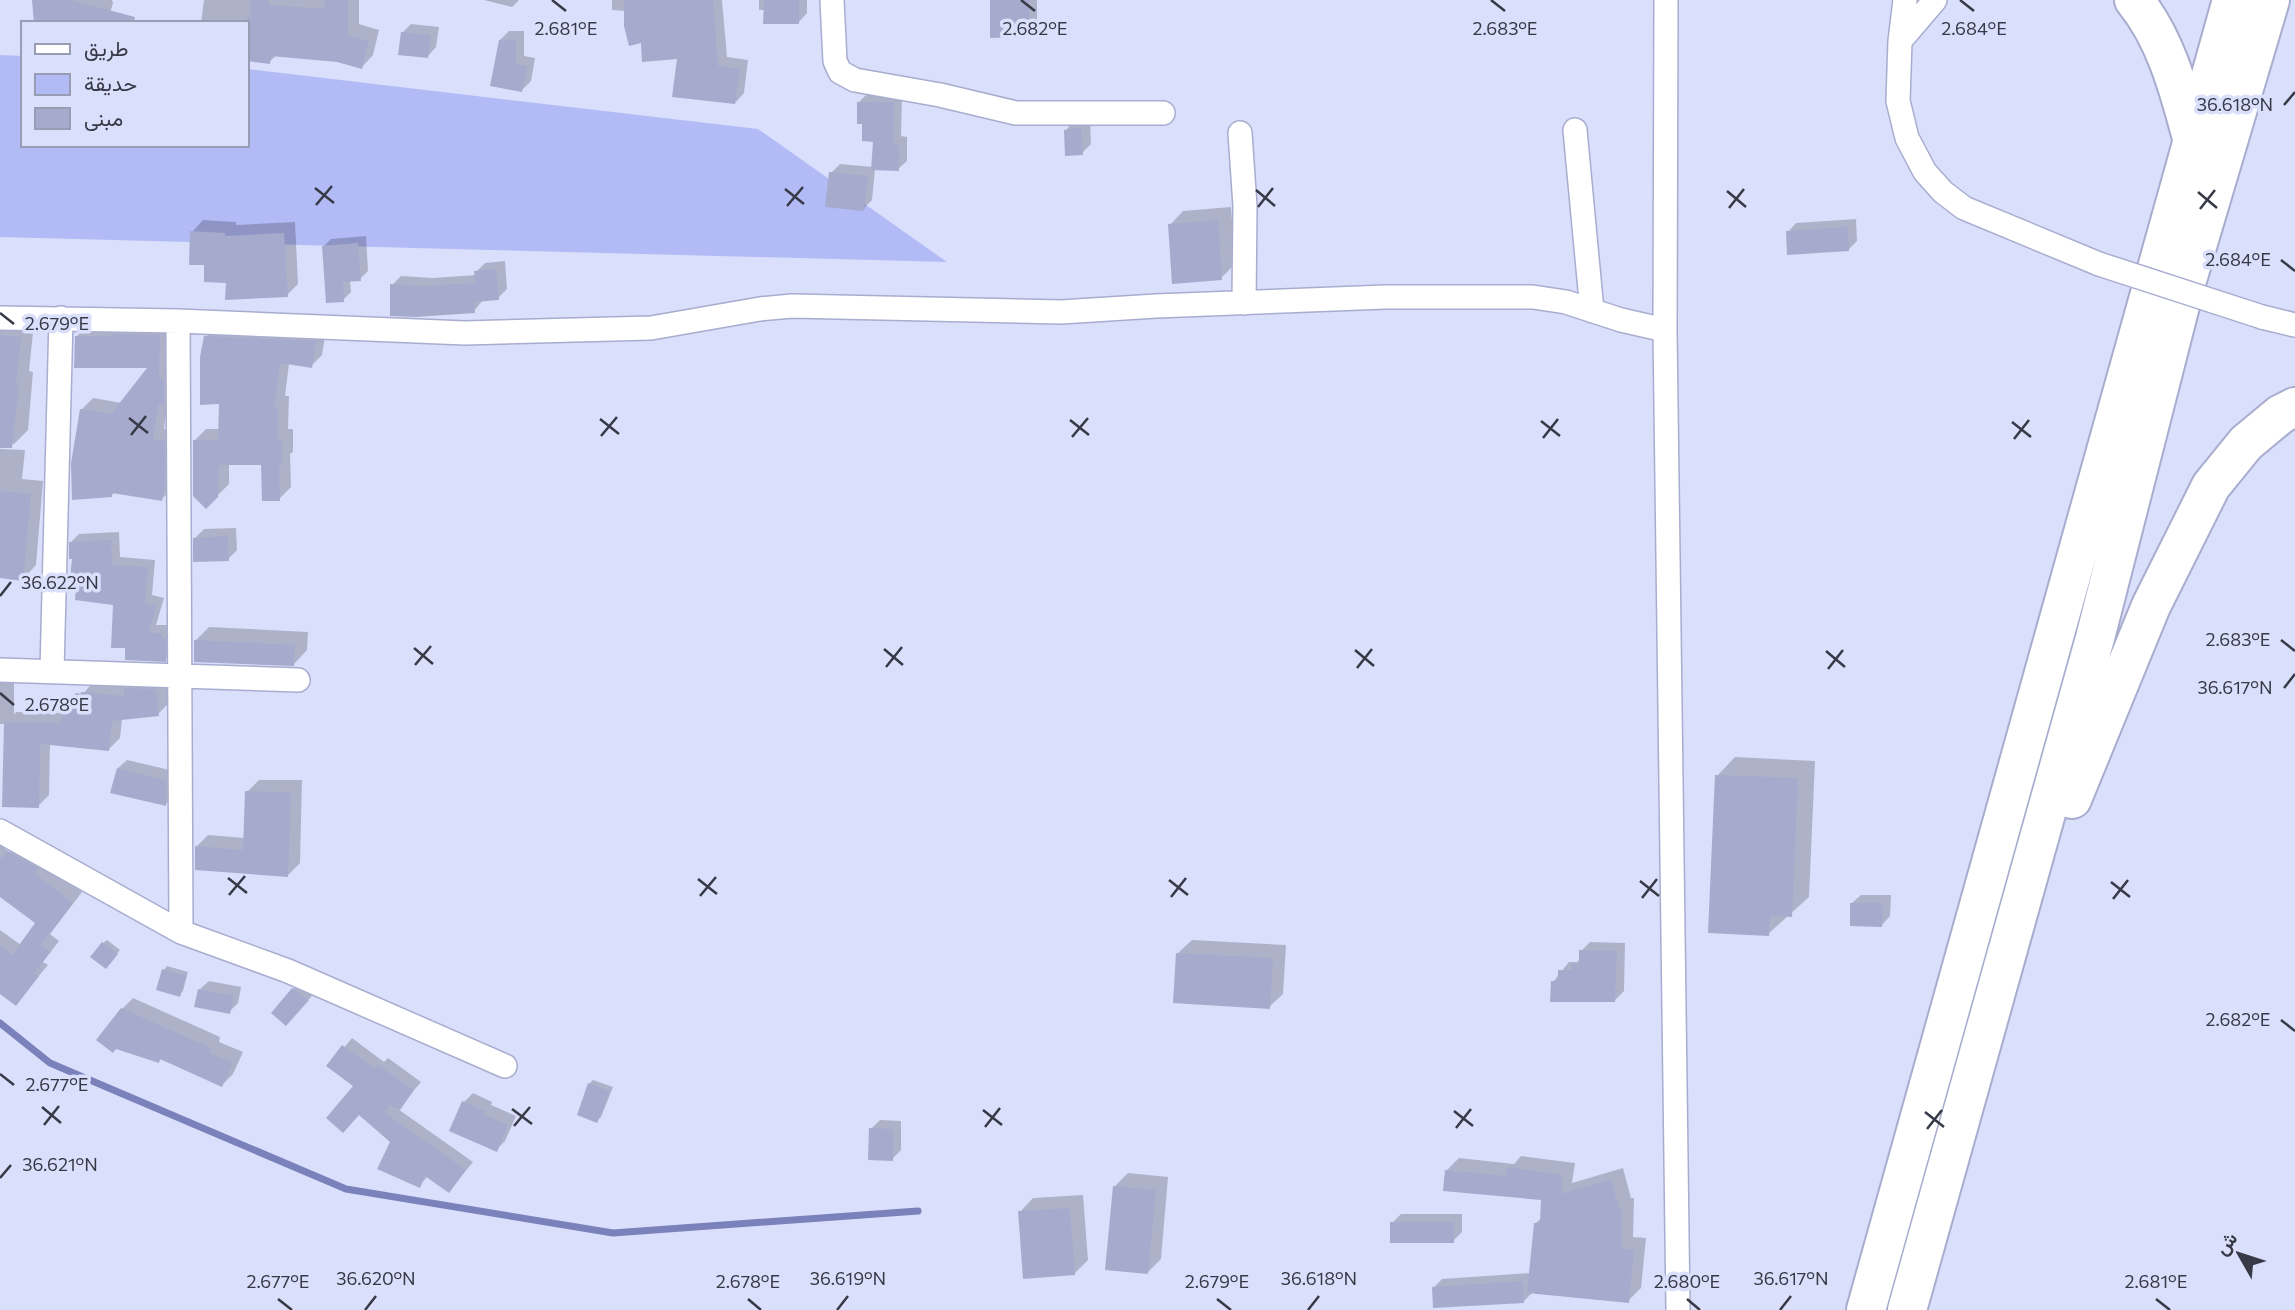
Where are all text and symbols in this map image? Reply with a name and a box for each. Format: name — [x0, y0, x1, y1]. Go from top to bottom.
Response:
text: 2.681°E — [535, 17, 597, 39]
text: 2.682°E — [1003, 17, 1068, 39]
text: 2.683°E — [1472, 17, 1538, 39]
text: 2.684°E — [1941, 17, 2007, 39]
legend — [21, 21, 248, 147]
text: طريق — [84, 35, 129, 62]
text: حديقة — [84, 70, 137, 96]
text: 36.618°N — [2197, 93, 2273, 115]
text: مبنى — [84, 105, 123, 131]
text: 2.684°E — [2205, 248, 2271, 270]
text: 2.679°E — [25, 312, 89, 334]
text: 36.622°N — [21, 571, 99, 593]
text: 2.683°E — [2205, 628, 2271, 650]
text: 36.617°N — [2197, 676, 2273, 698]
text: 2.678°E — [25, 693, 89, 715]
text: 2.682°E — [2206, 1008, 2271, 1030]
text: 2.677°E — [25, 1073, 89, 1095]
text: 36.621°N — [22, 1153, 98, 1175]
north arrow — [2204, 1219, 2274, 1289]
text: ش — [2209, 1227, 2242, 1260]
text: 36.620°N — [336, 1267, 416, 1289]
text: 36.619°N — [810, 1267, 886, 1289]
text: 36.618°N — [1281, 1267, 1357, 1289]
text: 36.617°N — [1753, 1267, 1829, 1289]
text: 2.677°E — [246, 1270, 310, 1292]
text: 2.678°E — [716, 1270, 780, 1292]
text: 2.679°E — [1185, 1270, 1249, 1292]
text: 2.680°E — [1654, 1270, 1720, 1292]
text: 2.681°E — [2125, 1270, 2187, 1292]

